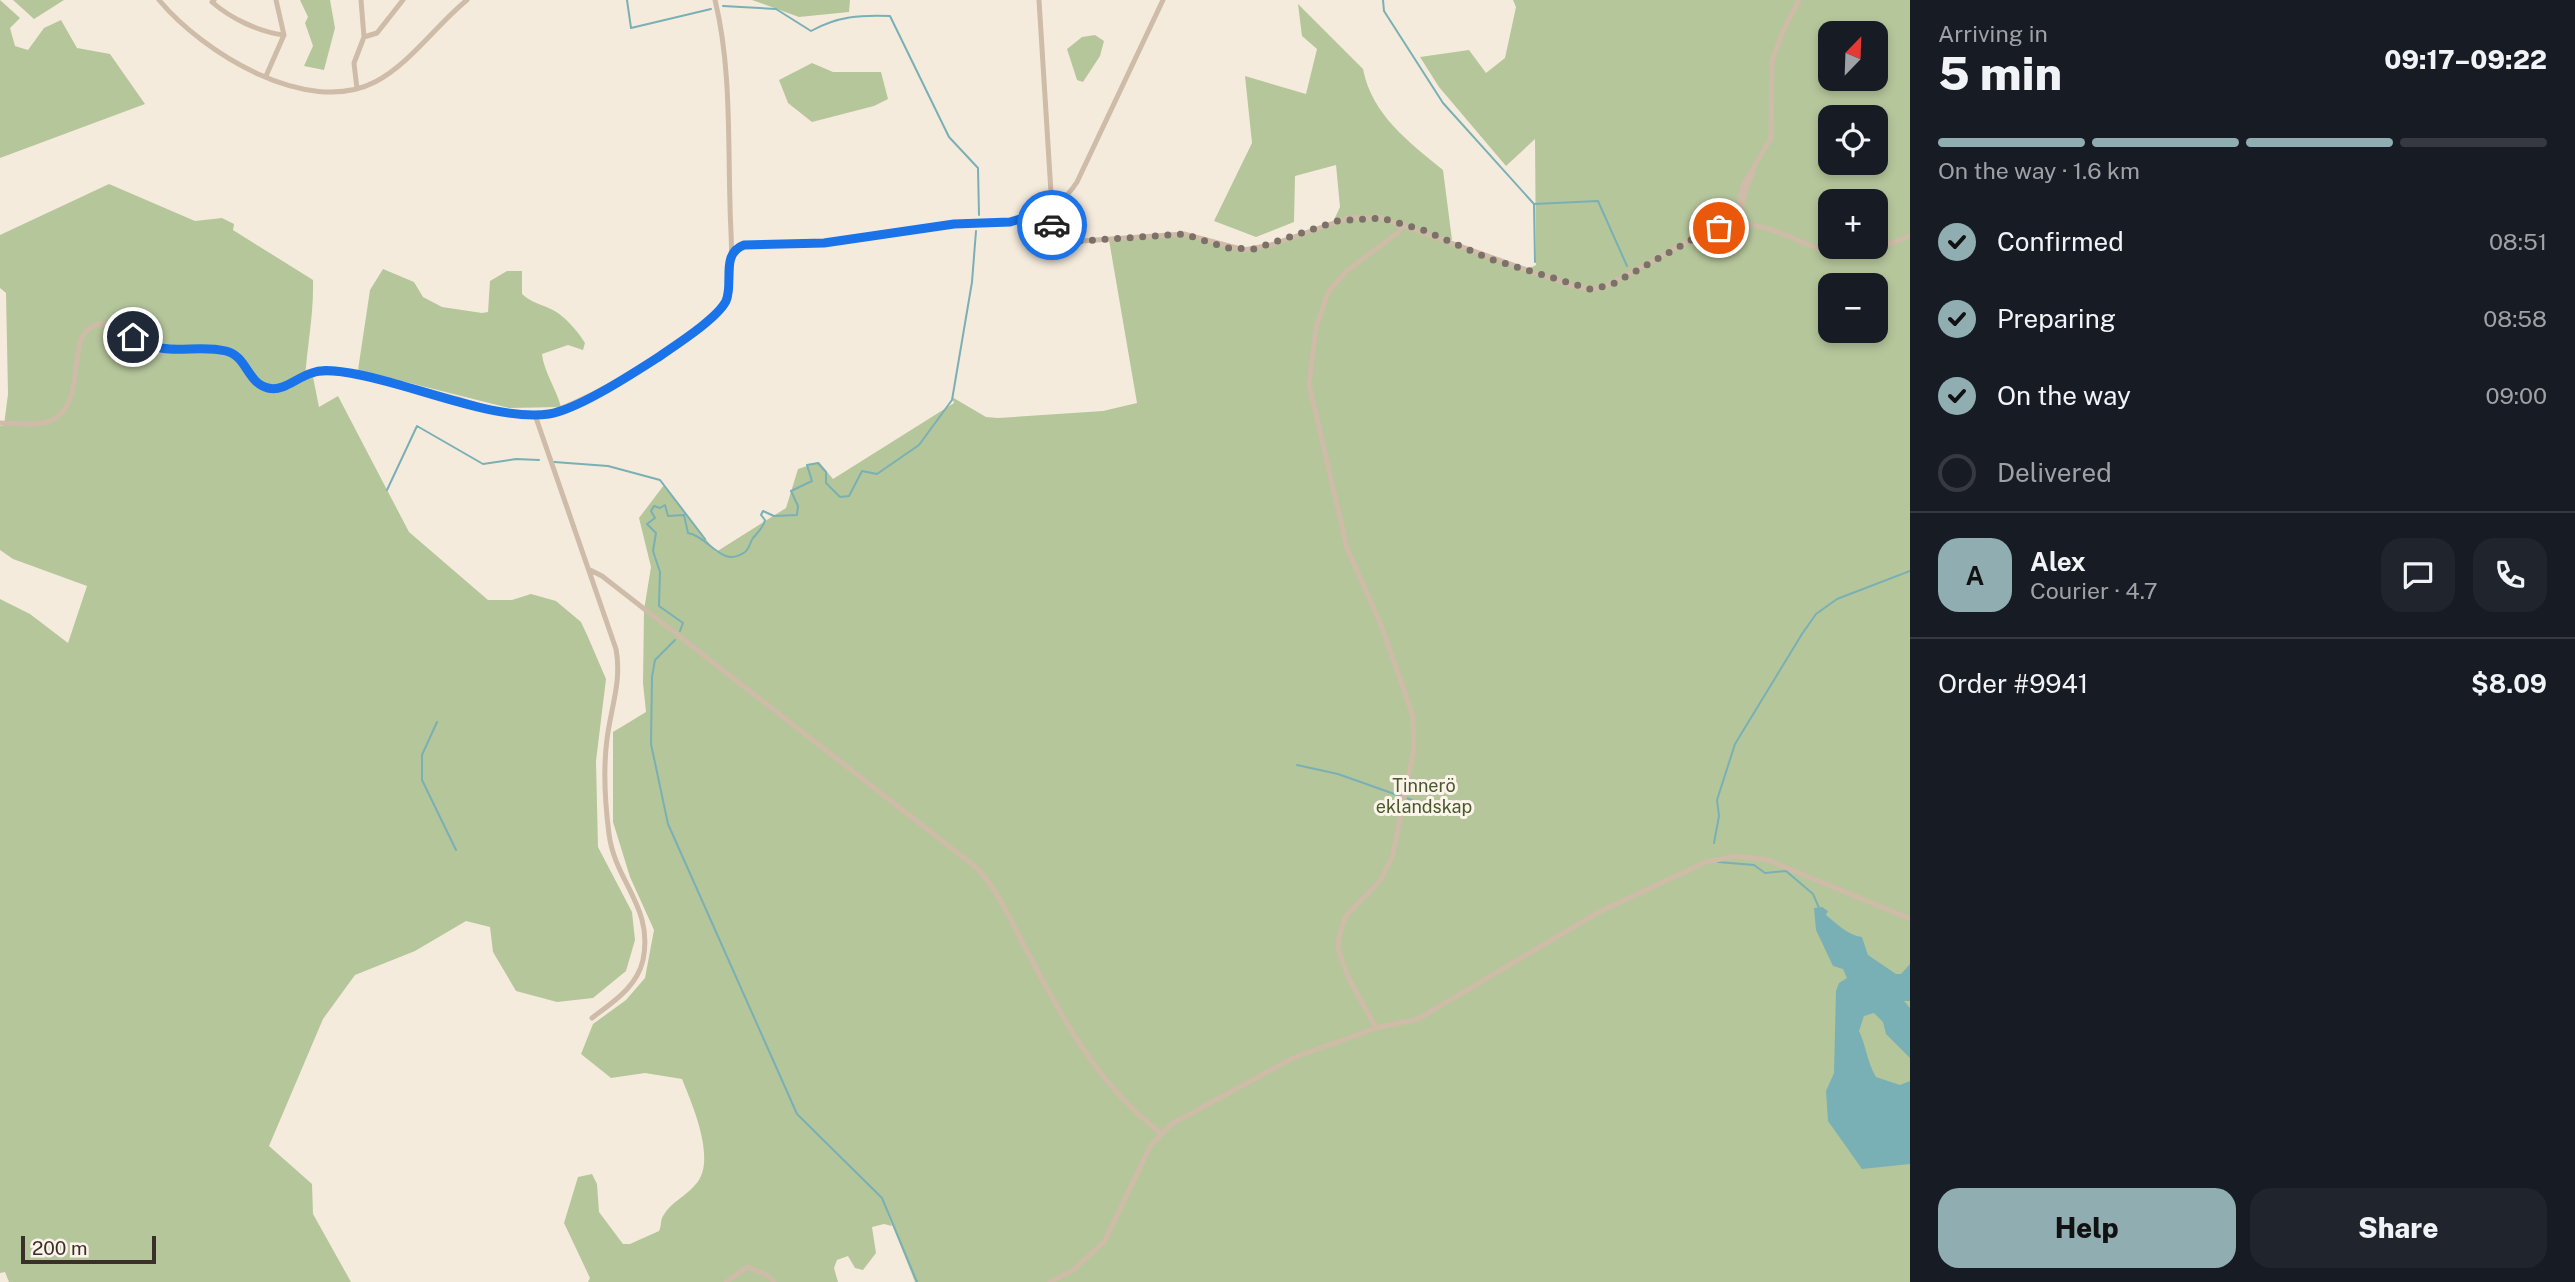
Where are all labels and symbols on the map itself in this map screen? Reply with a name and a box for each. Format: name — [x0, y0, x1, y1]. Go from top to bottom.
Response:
north arrow — [1818, 21, 1888, 91]
courier — [1017, 190, 1087, 260]
pin — [1689, 198, 1749, 258]
pin — [103, 307, 163, 367]
park label: Tinnerö eklandskap — [1376, 775, 1472, 817]
scale bar — [21, 1233, 156, 1265]

